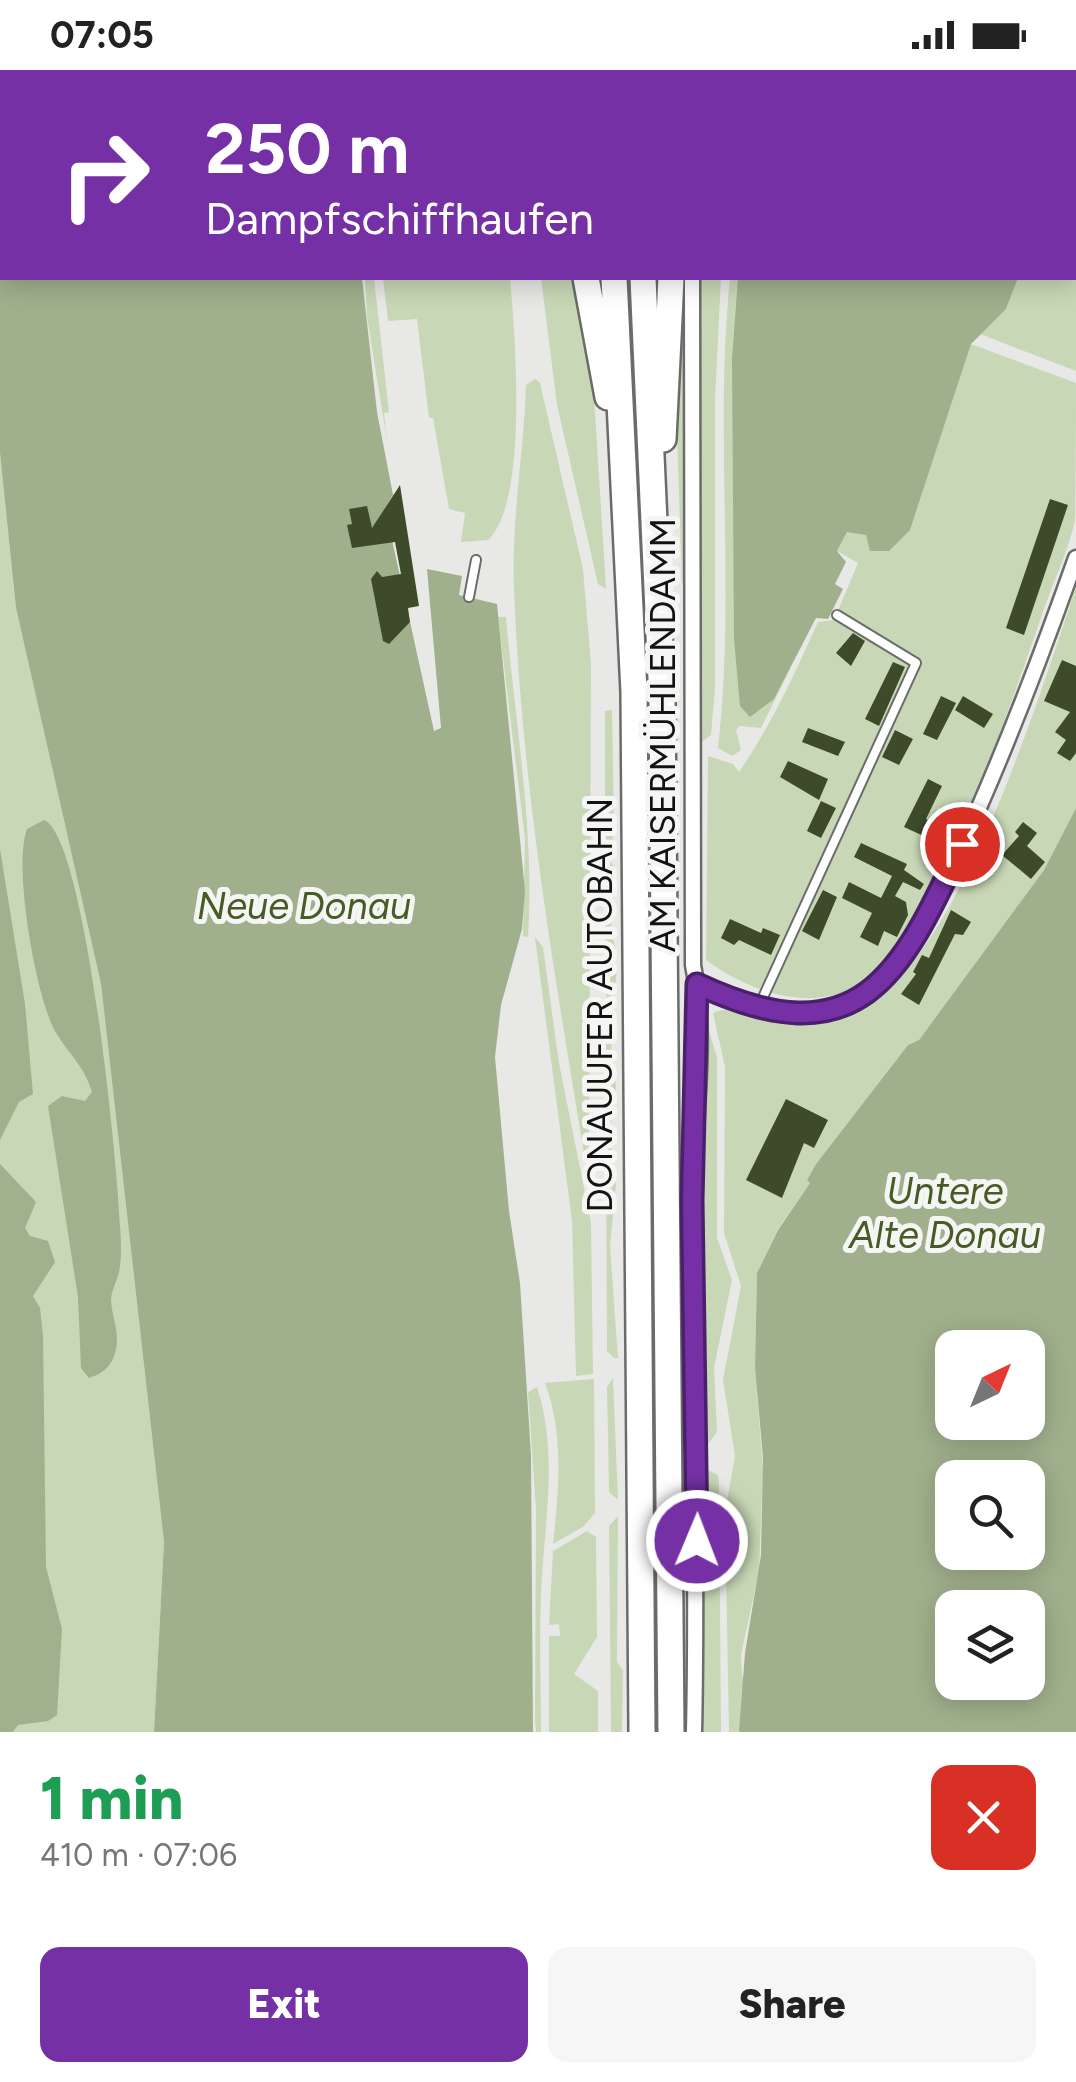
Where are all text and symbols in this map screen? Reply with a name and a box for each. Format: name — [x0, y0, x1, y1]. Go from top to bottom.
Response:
text: 07:05 — [50, 12, 154, 58]
text: 250 m — [205, 106, 409, 191]
icon: right — [40, 110, 170, 240]
text: Dampfschiffhaufen — [205, 191, 594, 245]
street label: AM KAISERMÜHLENDAMM — [642, 518, 684, 952]
street label: DONAUUFER AUTOBAHN — [579, 798, 621, 1212]
pin — [920, 802, 1005, 887]
icon: arrive — [935, 817, 990, 872]
water label: Neue Donau — [197, 883, 411, 929]
water label: Untere Alte Donau — [847, 1168, 1041, 1258]
north arrow — [935, 1330, 1045, 1440]
map controls — [935, 1330, 1045, 1700]
button: search — [935, 1460, 1045, 1570]
position arrow — [645, 1489, 749, 1593]
button: layers — [935, 1590, 1045, 1700]
text: 1 min — [40, 1762, 183, 1834]
button: close — [931, 1765, 1036, 1870]
text: 410 m · 07:06 — [40, 1836, 237, 1874]
button: Exit — [40, 1947, 528, 2062]
button: Share — [548, 1947, 1036, 2062]

